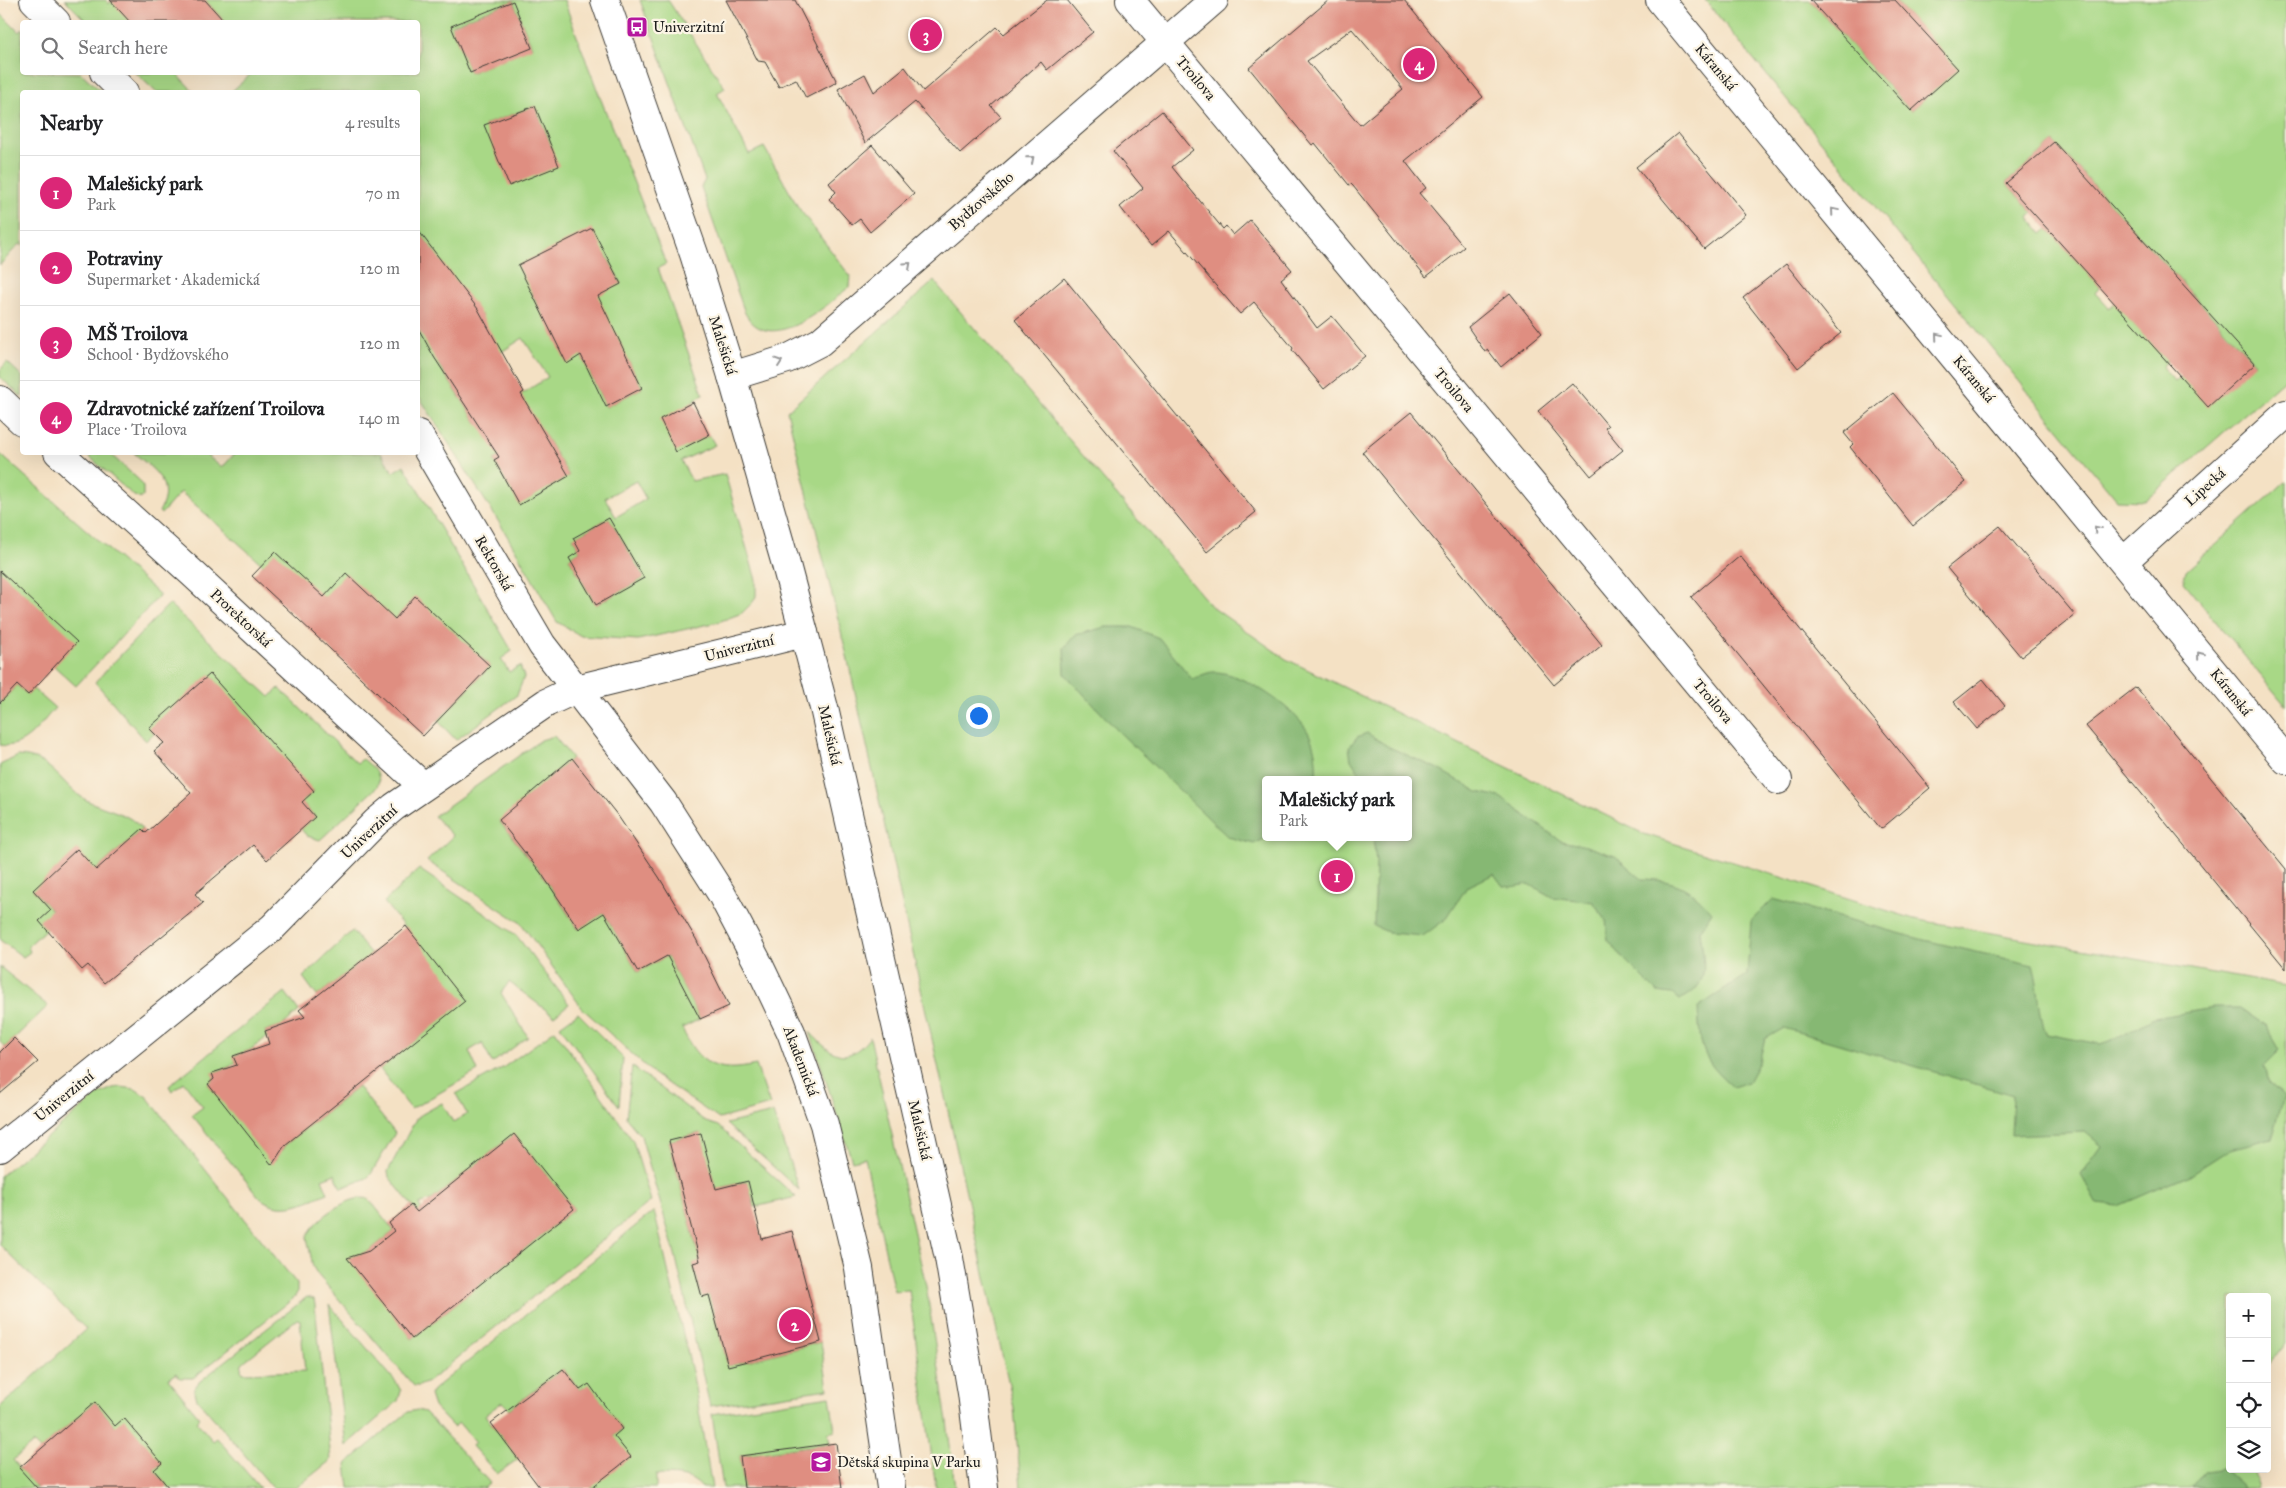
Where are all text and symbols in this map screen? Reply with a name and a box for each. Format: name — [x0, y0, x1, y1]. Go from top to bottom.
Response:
bus stop icon: Univerzitní — [625, 15, 649, 39]
pin: 3 — [910, 16, 942, 54]
place label: Univerzitní — [653, 18, 725, 36]
search box — [20, 20, 420, 75]
icon: search — [38, 34, 66, 62]
text: Search here — [78, 36, 168, 59]
street label: Káranská — [1691, 40, 1741, 95]
pin: 4 — [1403, 45, 1435, 83]
street label: Troilova — [1172, 52, 1220, 104]
text: Nearby — [40, 110, 103, 136]
text: 4 results — [345, 113, 400, 132]
one-way arrow — [1025, 156, 1034, 164]
street label: Bydžovského — [945, 168, 1018, 234]
text: Malešický park — [87, 172, 203, 195]
text: 1 — [53, 184, 59, 203]
text: 70 m — [365, 184, 400, 203]
text: Park — [87, 195, 116, 214]
one-way arrow — [1831, 207, 1840, 216]
text: Potraviny — [87, 247, 162, 270]
text: 2 — [52, 259, 60, 278]
text: 120 m — [360, 259, 400, 278]
one-way arrow — [902, 262, 911, 271]
text: Supermarket · Akademická — [87, 270, 260, 289]
street label: Malešická — [705, 313, 741, 378]
text: MŠ Troilova — [87, 322, 188, 345]
one-way arrow — [1935, 333, 1943, 342]
text: 3 — [53, 334, 59, 353]
text: 120 m — [360, 334, 400, 353]
text: School · Bydžovského — [87, 345, 229, 364]
street label: Káranská — [1949, 352, 1999, 407]
one-way arrow — [774, 358, 783, 368]
street label: Troilova — [1430, 364, 1478, 416]
text: Zdravotnické zařízení Troilova — [87, 397, 325, 420]
text: 4 — [52, 409, 60, 428]
text: 140 m — [359, 409, 400, 428]
text: Place · Troilova — [87, 420, 187, 439]
street label: Lipecká — [2181, 464, 2230, 510]
one-way arrow — [2094, 526, 2103, 535]
street label: Rektorská — [471, 532, 517, 594]
street label: Prorektorská — [206, 585, 276, 651]
street label: Univerzitní — [702, 630, 776, 665]
one-way arrow — [2196, 651, 2205, 660]
street label: Káranská — [2206, 665, 2256, 720]
street label: Troilova — [1689, 675, 1737, 727]
street label: Malešická — [814, 703, 846, 767]
your location — [966, 703, 992, 729]
popup — [1262, 776, 1412, 841]
text: Malešický park — [1279, 788, 1395, 811]
street label: Univerzitní — [337, 801, 402, 863]
text: Park — [1279, 811, 1308, 830]
pin: 1 — [1321, 857, 1353, 895]
street label: Akademická — [779, 1023, 823, 1099]
street label: Univerzitní — [31, 1066, 98, 1125]
street label: Malešická — [904, 1098, 936, 1162]
map controls — [2226, 1293, 2271, 1473]
button: + — [2226, 1293, 2271, 1338]
pin: 2 — [779, 1306, 811, 1344]
button: − — [2226, 1338, 2271, 1383]
button: locate — [2226, 1383, 2271, 1428]
button: layers — [2226, 1428, 2271, 1473]
school or university icon: Dětská skupina V Parku — [809, 1450, 833, 1474]
place label: Dětská skupina V Parku — [837, 1453, 981, 1471]

